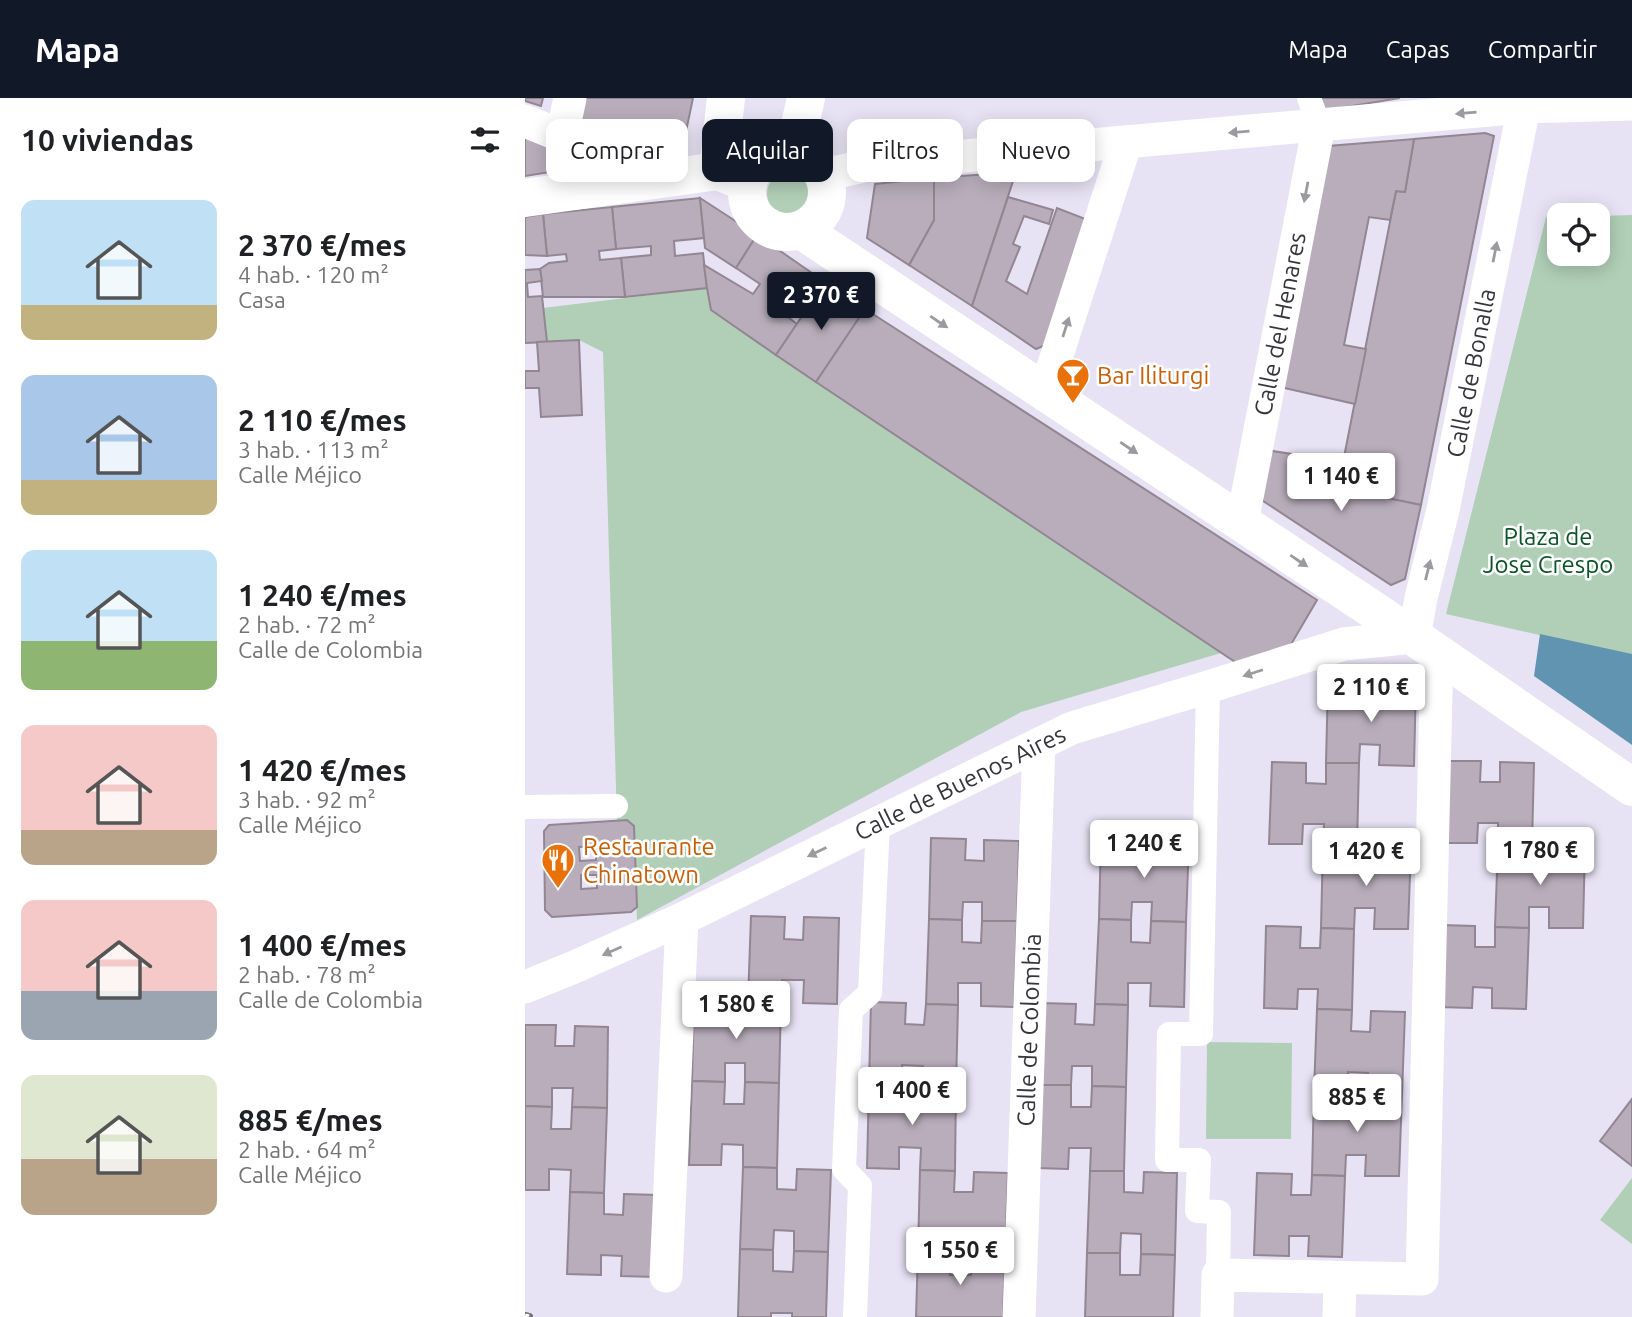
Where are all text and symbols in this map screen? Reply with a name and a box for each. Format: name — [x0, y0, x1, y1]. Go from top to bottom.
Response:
text: Mapa — [35, 31, 120, 68]
text: Mapa — [1288, 36, 1348, 63]
text: Capas — [1386, 36, 1450, 63]
text: Compartir — [1488, 36, 1597, 63]
one-way arrow — [1455, 108, 1477, 119]
chip: Comprar — [546, 119, 688, 182]
chip: Alquilar — [702, 119, 833, 182]
chip: Filtros — [847, 119, 963, 182]
chip: Nuevo — [977, 119, 1095, 182]
icon: filters — [466, 121, 504, 159]
text: 10 viviendas — [21, 123, 194, 157]
one-way arrow — [1228, 127, 1250, 138]
one-way arrow — [1300, 182, 1311, 204]
map controls — [1547, 203, 1610, 266]
button: locate — [1547, 203, 1610, 266]
icon: home — [77, 228, 161, 312]
text: 2 370 €/mes — [238, 228, 407, 262]
street label: Calle del Henares — [1249, 230, 1311, 418]
one-way arrow — [1490, 241, 1501, 263]
text: 4 hab. · 120 m² — [238, 262, 389, 287]
pin: 2 370 € — [756, 272, 886, 332]
text: 2 370 € — [783, 282, 859, 307]
street label: Calle de Bonalla — [1441, 286, 1501, 460]
text: Casa — [238, 287, 286, 312]
one-way arrow — [930, 315, 948, 329]
one-way arrow — [1061, 317, 1072, 338]
bar icon: Bar Iliturgi — [1054, 356, 1092, 405]
place label: Bar Iliturgi — [1097, 362, 1209, 389]
icon: home — [77, 403, 161, 487]
text: 2 110 €/mes — [238, 403, 407, 437]
text: 3 hab. · 113 m² — [238, 437, 389, 462]
one-way arrow — [1120, 441, 1138, 455]
pin: 1 140 € — [1276, 454, 1406, 513]
text: Calle Méjico — [238, 462, 362, 487]
text: 1 140 € — [1303, 463, 1379, 488]
park label: Plaza de Jose Crespo — [1483, 523, 1613, 578]
one-way arrow — [1289, 554, 1308, 567]
one-way arrow — [1423, 559, 1434, 581]
icon: home — [77, 578, 161, 662]
text: 1 240 €/mes — [238, 578, 407, 612]
text: 2 hab. · 72 m² — [238, 612, 376, 637]
text: Calle de Colombia — [238, 637, 423, 662]
pin: 2 110 € — [1306, 664, 1436, 724]
one-way arrow — [1242, 668, 1263, 679]
text: 2 110 € — [1333, 674, 1409, 699]
street label: Calle de Buenos Aires — [850, 720, 1070, 846]
icon: home — [77, 753, 161, 837]
text: 1 420 €/mes — [238, 753, 407, 787]
text: 3 hab. · 92 m² — [238, 787, 376, 812]
text: Calle Méjico — [238, 812, 362, 837]
pin: 1 240 € — [1079, 820, 1209, 880]
pin: 1 420 € — [1301, 828, 1431, 888]
pin: 1 780 € — [1475, 828, 1605, 887]
text: 1 240 € — [1106, 830, 1182, 855]
place label: Restaurante Chinatown — [583, 833, 715, 888]
text: 1 780 € — [1502, 837, 1578, 862]
text: 1 420 € — [1328, 838, 1404, 863]
restaurant icon: Restaurante Chinatown — [539, 841, 577, 890]
one-way arrow — [807, 847, 827, 858]
icon: home — [77, 928, 161, 1012]
text: 1 400 €/mes — [238, 928, 407, 962]
street label: Calle de Colombia — [1012, 933, 1046, 1127]
one-way arrow — [602, 945, 622, 957]
text: 2 hab. · 78 m² — [238, 962, 376, 987]
pin: 1 580 € — [671, 982, 801, 1041]
text: Calle de Colombia — [238, 987, 423, 1012]
text: 1 580 € — [698, 991, 774, 1016]
pin: 1 400 € — [847, 1068, 977, 1127]
pin: 885 € — [1308, 1074, 1406, 1134]
text: 1 400 € — [874, 1077, 950, 1102]
text: 885 € — [1328, 1084, 1386, 1109]
icon: home — [77, 1103, 161, 1187]
text: 885 €/mes — [238, 1103, 383, 1137]
text: 2 hab. · 64 m² — [238, 1137, 376, 1162]
text: Calle Méjico — [238, 1162, 362, 1187]
pin: 1 550 € — [895, 1228, 1025, 1287]
text: 1 550 € — [922, 1237, 998, 1262]

